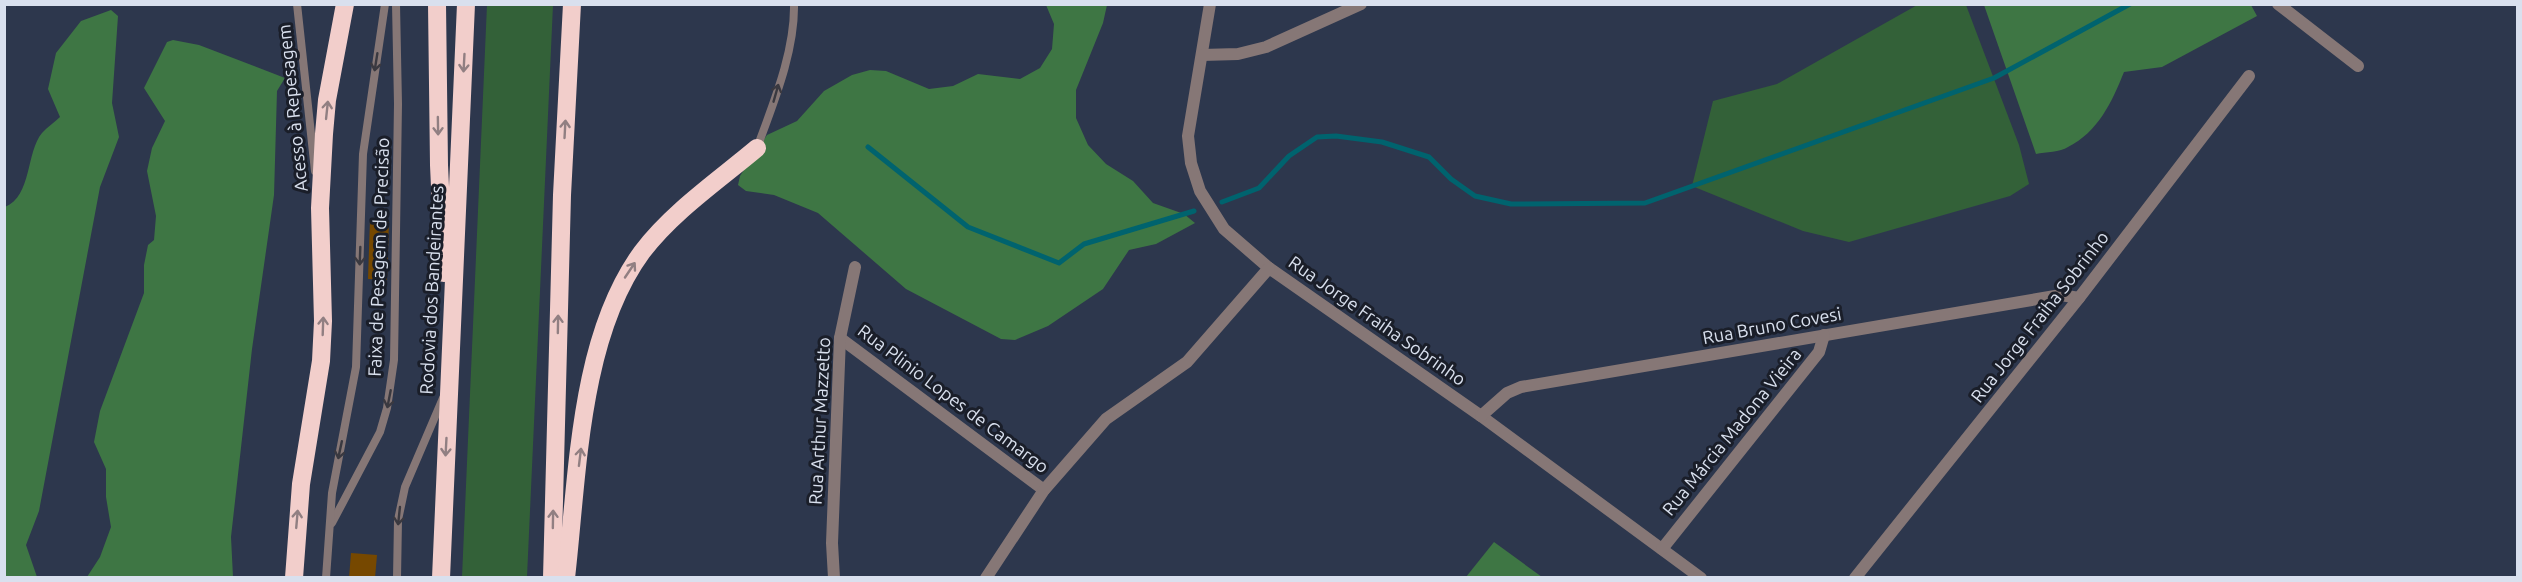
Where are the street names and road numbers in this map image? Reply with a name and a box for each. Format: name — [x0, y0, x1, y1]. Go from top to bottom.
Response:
street label: Acesso à Repesagem — [273, 23, 311, 193]
street label: Faixa de Pesagem de Precisão — [364, 137, 392, 377]
street label: Rodovia dos Bandeirantes — [416, 185, 446, 395]
street label: Rua Jorge Fraiha Sobrinho — [1966, 227, 2112, 406]
street label: Rua Jorge Fraiha Sobrinho — [1285, 251, 1470, 389]
street label: Rua Bruno Covesi — [1701, 303, 1843, 347]
street label: Rua Plinio Lopes de Camargo — [854, 320, 1053, 476]
street label: Rua Arthur Mazzetto — [805, 337, 833, 505]
street label: Rua Márcia Madona Vieira — [1658, 344, 1805, 519]

